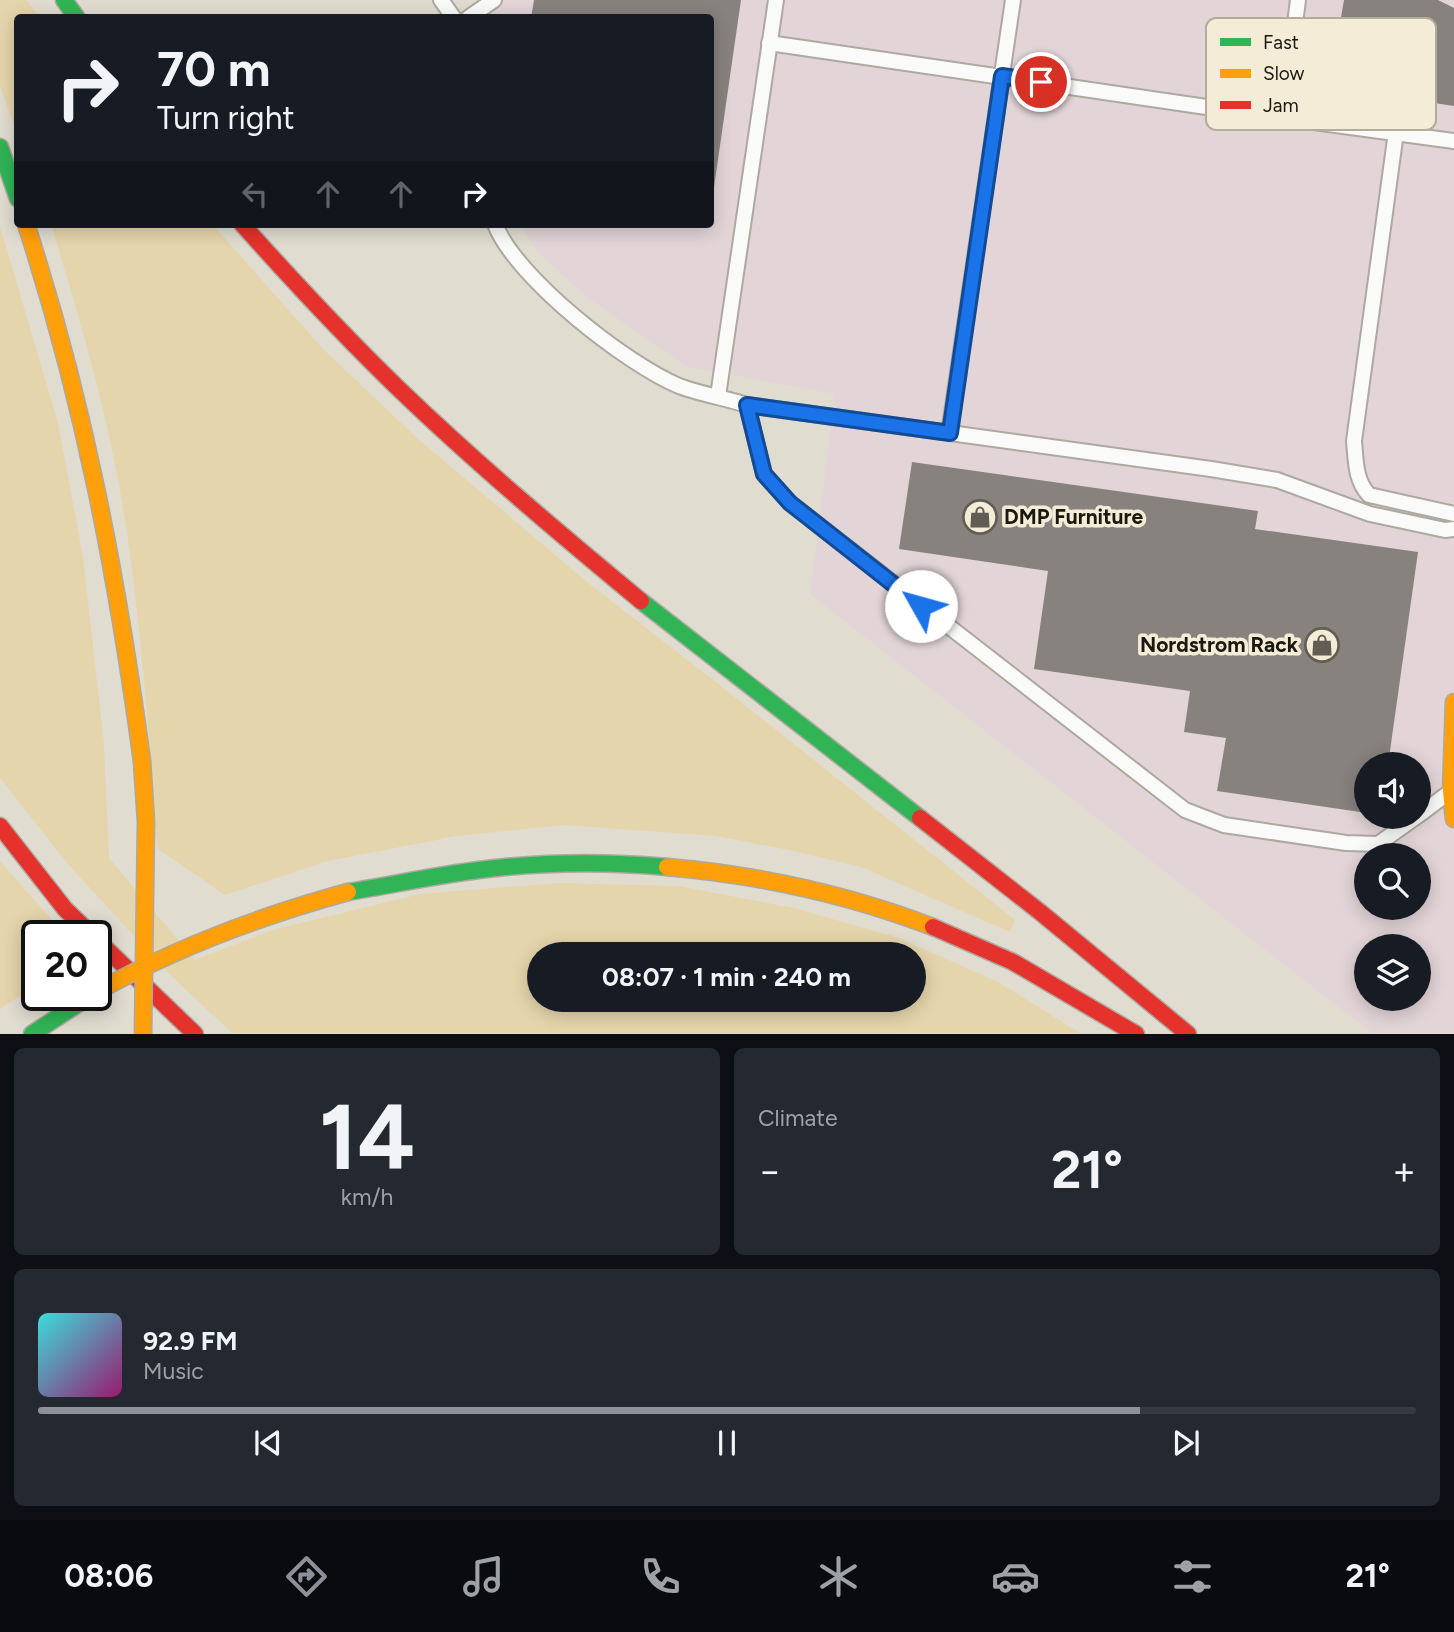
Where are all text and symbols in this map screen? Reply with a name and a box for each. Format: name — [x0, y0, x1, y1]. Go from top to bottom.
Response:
legend — [1206, 18, 1436, 130]
text: Fast — [1263, 31, 1299, 54]
text: 70 m — [157, 39, 270, 98]
icon: right — [42, 42, 133, 133]
pin — [1011, 52, 1071, 112]
text: Slow — [1263, 62, 1305, 85]
icon: arrive — [1022, 63, 1060, 101]
text: Jam — [1263, 94, 1299, 117]
text: Turn right — [157, 99, 295, 137]
icon: left — [236, 175, 274, 213]
icon: ahead — [309, 175, 347, 213]
icon: ahead — [382, 175, 420, 213]
icon: right — [455, 175, 493, 213]
shop icon: DMP Furniture — [961, 498, 999, 536]
place label: DMP Furniture — [1004, 504, 1143, 529]
position arrow — [884, 569, 958, 643]
shop icon: Nordstrom Rack — [1303, 626, 1341, 664]
place label: Nordstrom Rack — [1140, 632, 1299, 657]
map controls — [1354, 752, 1431, 1011]
button: sound — [1354, 752, 1431, 829]
button: search — [1354, 843, 1431, 920]
speed limit sign: 20 — [21, 920, 112, 1011]
button: layers — [1354, 934, 1431, 1011]
text: 08:07 · 1 min · 240 m — [602, 961, 851, 993]
text: 14 — [319, 1083, 415, 1192]
text: Climate — [758, 1104, 837, 1132]
text: 21° — [1051, 1139, 1123, 1201]
text: − — [758, 1148, 782, 1194]
text: + — [1392, 1148, 1416, 1194]
text: km/h — [341, 1183, 393, 1211]
text: 92.9 FM — [143, 1325, 238, 1357]
text: Music — [143, 1357, 204, 1385]
icon: previous — [249, 1424, 287, 1462]
icon: pause — [708, 1424, 746, 1462]
icon: next — [1167, 1424, 1205, 1462]
icon: directions — [282, 1552, 331, 1601]
icon: music — [459, 1552, 508, 1601]
icon: phone — [636, 1552, 685, 1601]
icon: climate — [814, 1552, 863, 1601]
icon: car — [991, 1552, 1040, 1601]
icon: filters — [1168, 1552, 1217, 1601]
text: 08:06 — [64, 1557, 153, 1595]
text: 21° — [1346, 1557, 1390, 1595]

